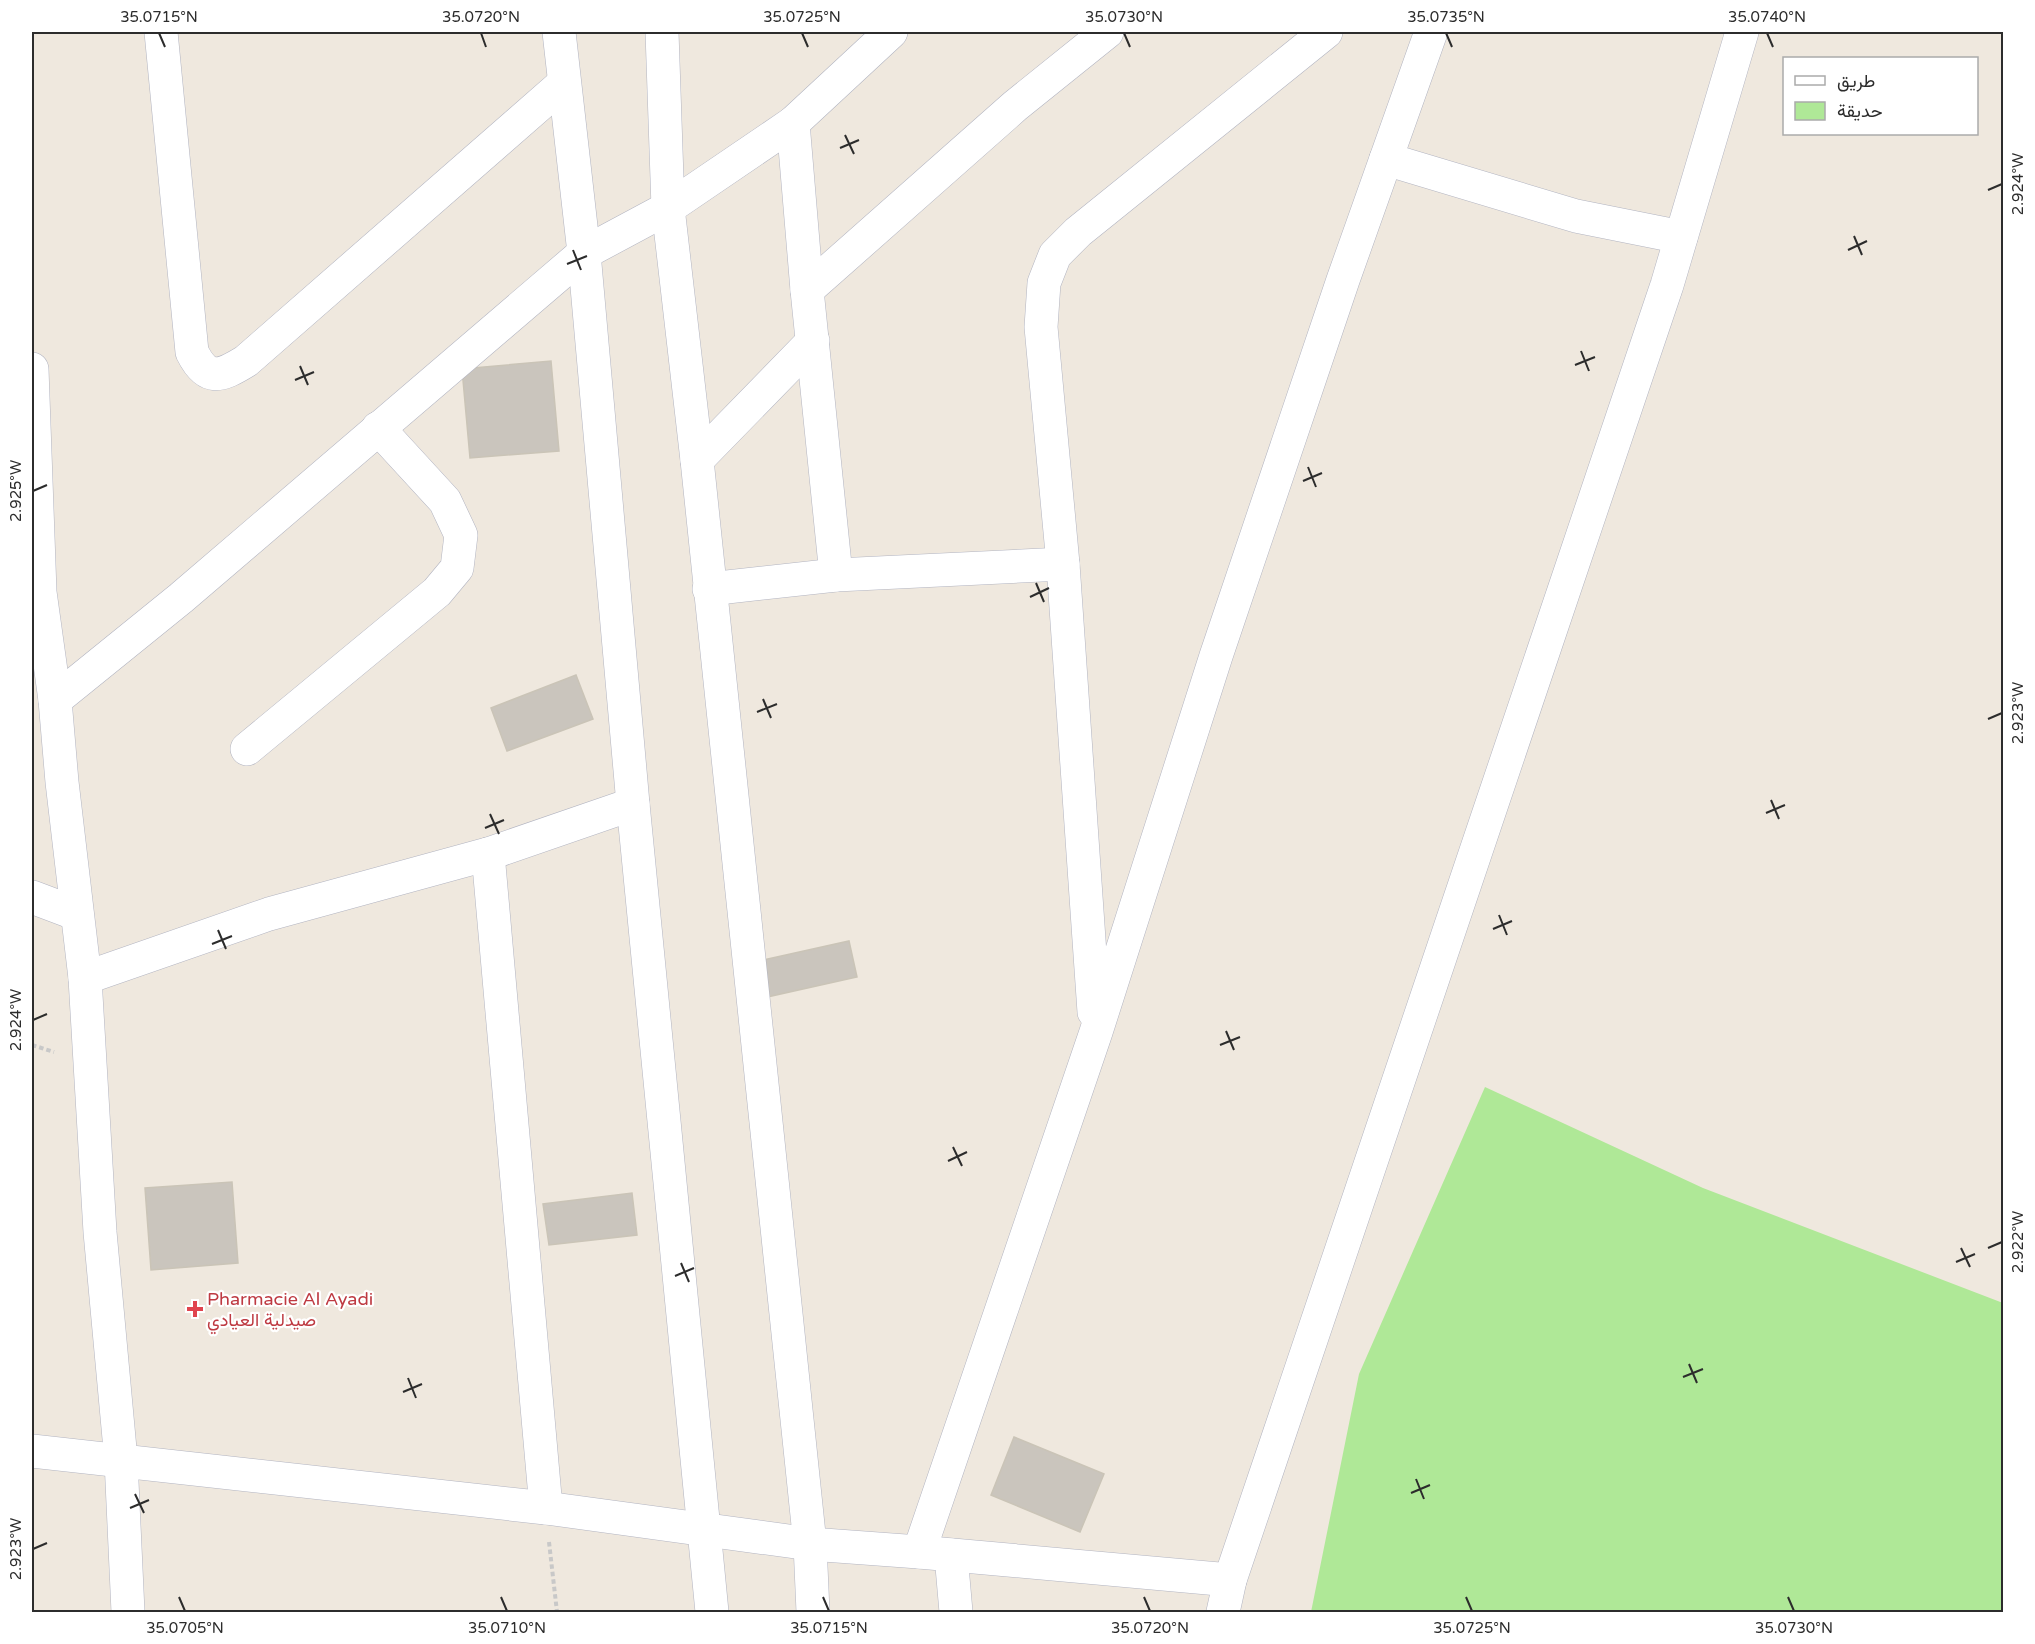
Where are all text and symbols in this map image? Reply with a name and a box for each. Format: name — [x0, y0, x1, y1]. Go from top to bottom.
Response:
text: 35.0715°N — [120, 8, 198, 26]
text: 35.0720°N — [442, 8, 520, 26]
text: 35.0725°N — [763, 8, 841, 26]
text: 35.0730°N — [1085, 8, 1163, 26]
text: 35.0735°N — [1407, 8, 1485, 26]
text: 35.0740°N — [1728, 8, 1806, 26]
legend — [1783, 57, 1978, 135]
text: طريق — [1837, 70, 1875, 92]
text: حديقة — [1837, 100, 1883, 122]
text: 2.924°W — [2009, 153, 2027, 215]
text: 2.925°W — [7, 460, 25, 522]
text: 2.923°W — [2009, 682, 2027, 744]
text: 2.924°W — [7, 989, 25, 1051]
text: 2.922°W — [2009, 1211, 2027, 1273]
place label: Pharmacie Al Ayadi صيدلية العيادي — [207, 1288, 373, 1335]
marker: Pharmacie Al Ayadi صيدلية العيادي — [188, 1302, 202, 1316]
text: 2.923°W — [7, 1518, 25, 1580]
text: 35.0705°N — [146, 1619, 224, 1637]
text: 35.0710°N — [468, 1619, 546, 1637]
text: 35.0715°N — [790, 1619, 868, 1637]
text: 35.0720°N — [1111, 1619, 1189, 1637]
text: 35.0725°N — [1433, 1619, 1511, 1637]
text: 35.0730°N — [1755, 1619, 1833, 1637]

